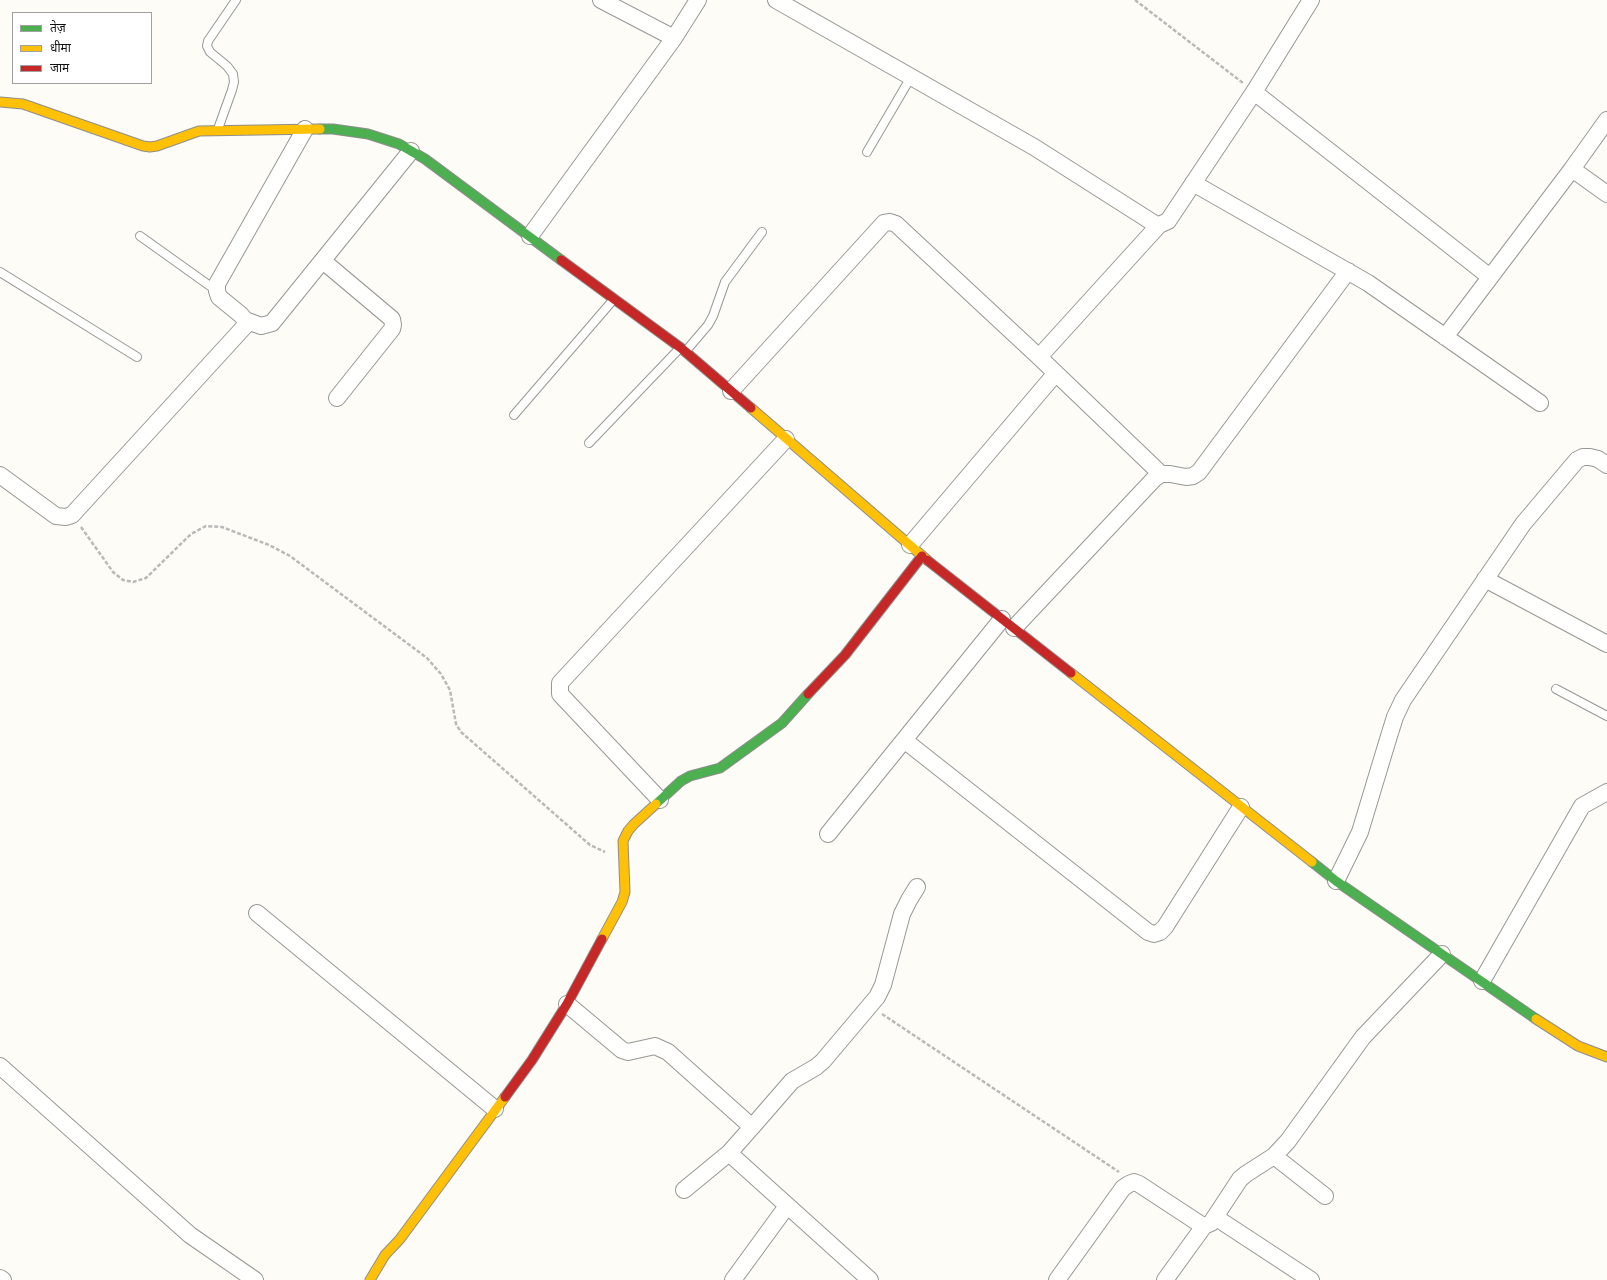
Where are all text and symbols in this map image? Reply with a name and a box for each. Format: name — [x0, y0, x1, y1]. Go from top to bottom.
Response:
legend — [12, 12, 152, 84]
text: तेज़ — [50, 20, 66, 35]
text: धीमा — [50, 40, 71, 55]
text: जाम — [50, 60, 69, 75]

